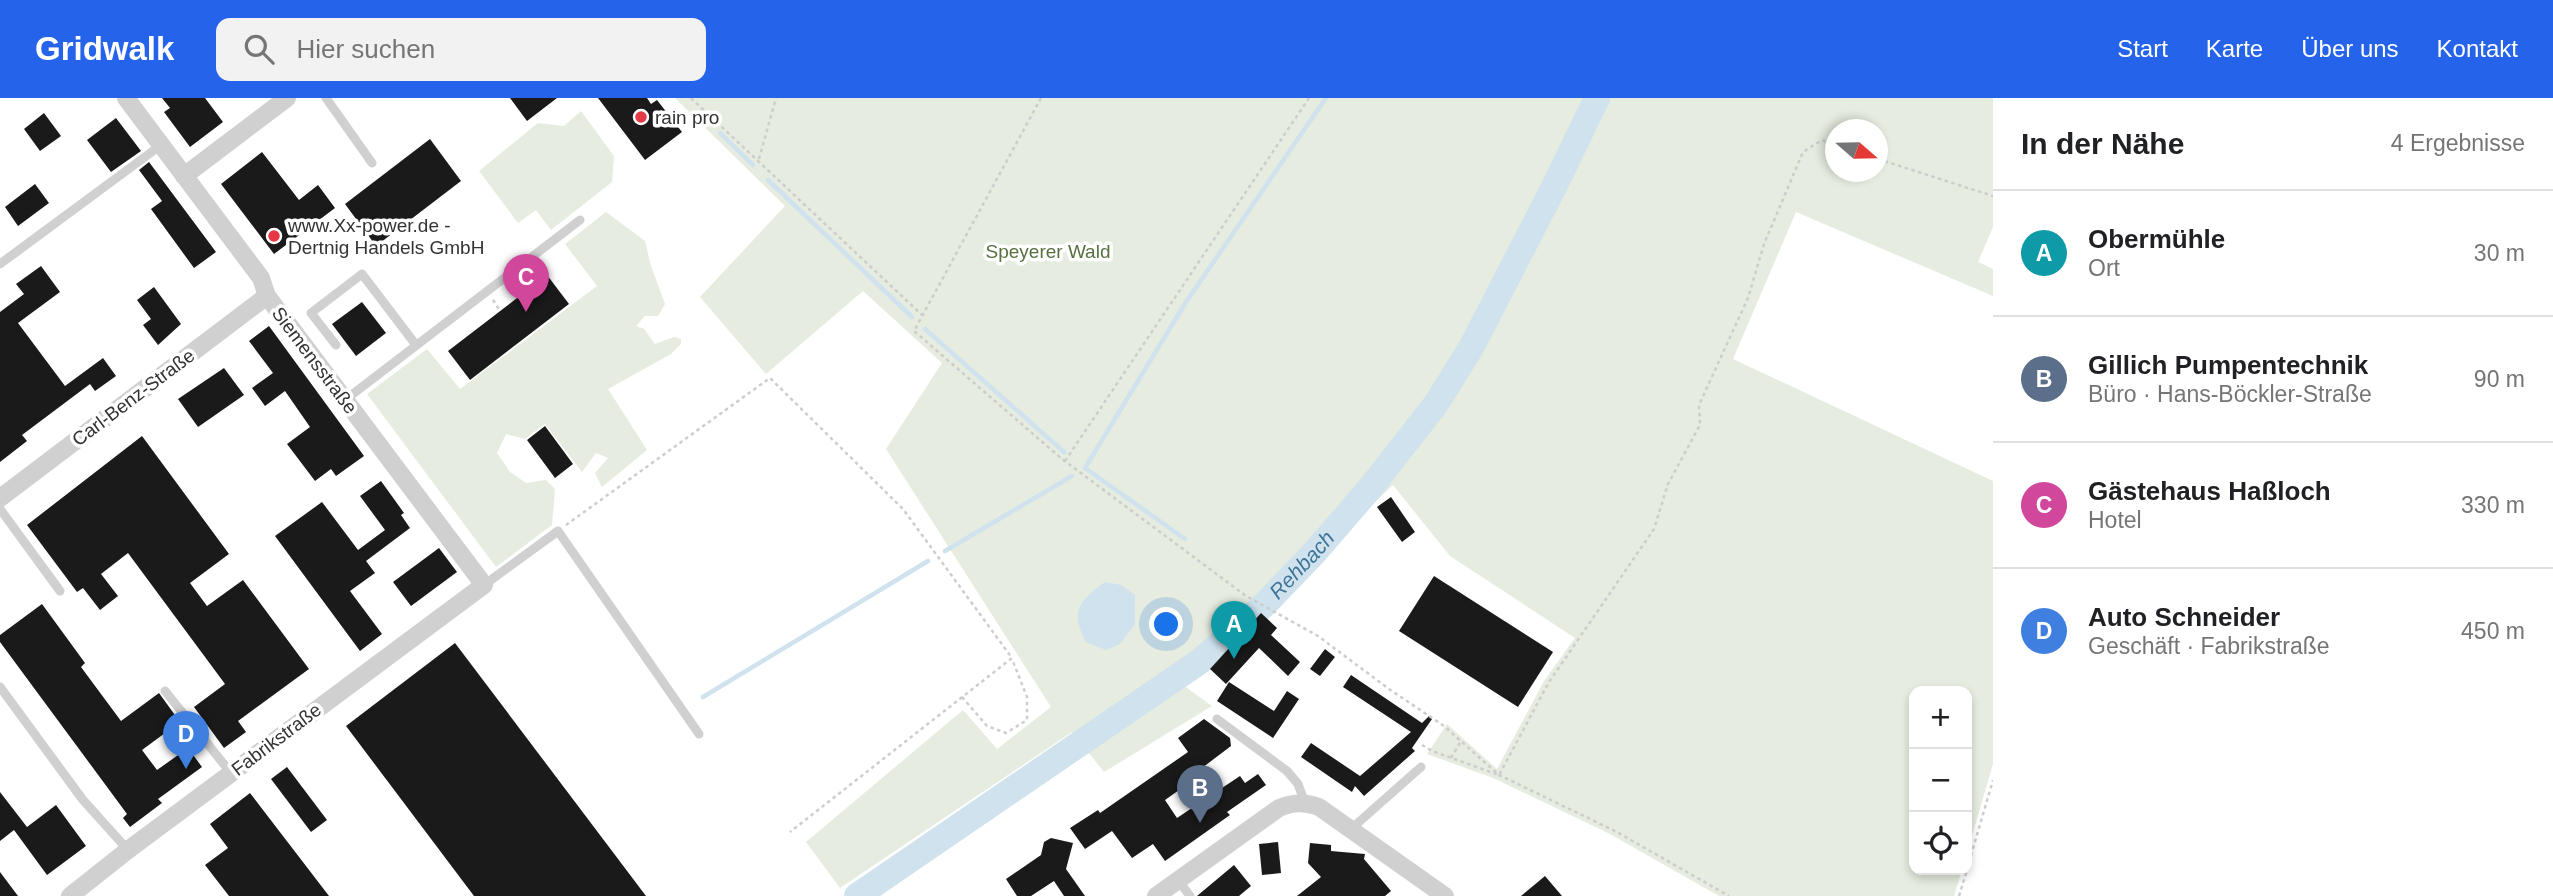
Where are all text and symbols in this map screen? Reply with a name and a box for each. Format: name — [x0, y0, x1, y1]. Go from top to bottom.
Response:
search box — [216, 18, 706, 81]
text: Gridwalk — [35, 30, 174, 67]
icon: search — [240, 30, 278, 68]
text: Hier suchen — [296, 34, 435, 64]
text: Start — [2117, 35, 2168, 62]
text: Karte — [2206, 35, 2263, 62]
text: Über uns — [2301, 35, 2399, 62]
text: Kontakt — [2437, 35, 2518, 62]
place label: rain pro — [655, 107, 719, 128]
marker: rain pro — [633, 109, 649, 125]
north arrow — [1825, 119, 1888, 182]
text: In der Nähe — [2021, 127, 2184, 160]
text: 4 Ergebnisse — [2391, 130, 2525, 156]
place label: www.Xx-power.de - Dertnig Handels GmbH — [287, 215, 484, 258]
text: Obermühle — [2088, 224, 2225, 254]
marker: www.Xx-power.de - Dertnig Handels GmbH — [266, 228, 282, 244]
text: A — [2036, 240, 2052, 266]
text: 30 m — [2474, 240, 2525, 266]
park label: Speyerer Wald — [986, 241, 1110, 262]
pin: C — [503, 254, 549, 312]
text: Ort — [2088, 255, 2120, 281]
street label: Siemensstraße — [268, 303, 361, 418]
street label: Carl-Benz-Straße — [68, 345, 199, 450]
text: Gillich Pumpentechnik — [2088, 350, 2368, 380]
text: B — [2036, 366, 2052, 392]
text: 90 m — [2474, 366, 2525, 392]
text: Büro · Hans-Böckler-Straße — [2088, 381, 2372, 407]
text: Gästehaus Haßloch — [2088, 476, 2331, 506]
text: C — [2036, 492, 2052, 518]
text: 330 m — [2461, 492, 2525, 518]
text: Hotel — [2088, 507, 2142, 533]
water label: Rehbach — [1264, 526, 1339, 603]
pin: A — [1211, 601, 1257, 659]
text: Auto Schneider — [2088, 602, 2280, 632]
your location — [1149, 607, 1183, 641]
text: D — [2036, 618, 2052, 644]
text: 450 m — [2461, 618, 2525, 644]
text: Geschäft · Fabrikstraße — [2088, 633, 2330, 659]
map controls — [1909, 686, 1972, 875]
button: + — [1909, 686, 1972, 749]
street label: Fabrikstraße — [227, 699, 325, 780]
pin: D — [163, 711, 209, 769]
button: − — [1909, 749, 1972, 812]
pin: B — [1177, 765, 1223, 823]
button: locate — [1909, 812, 1972, 875]

